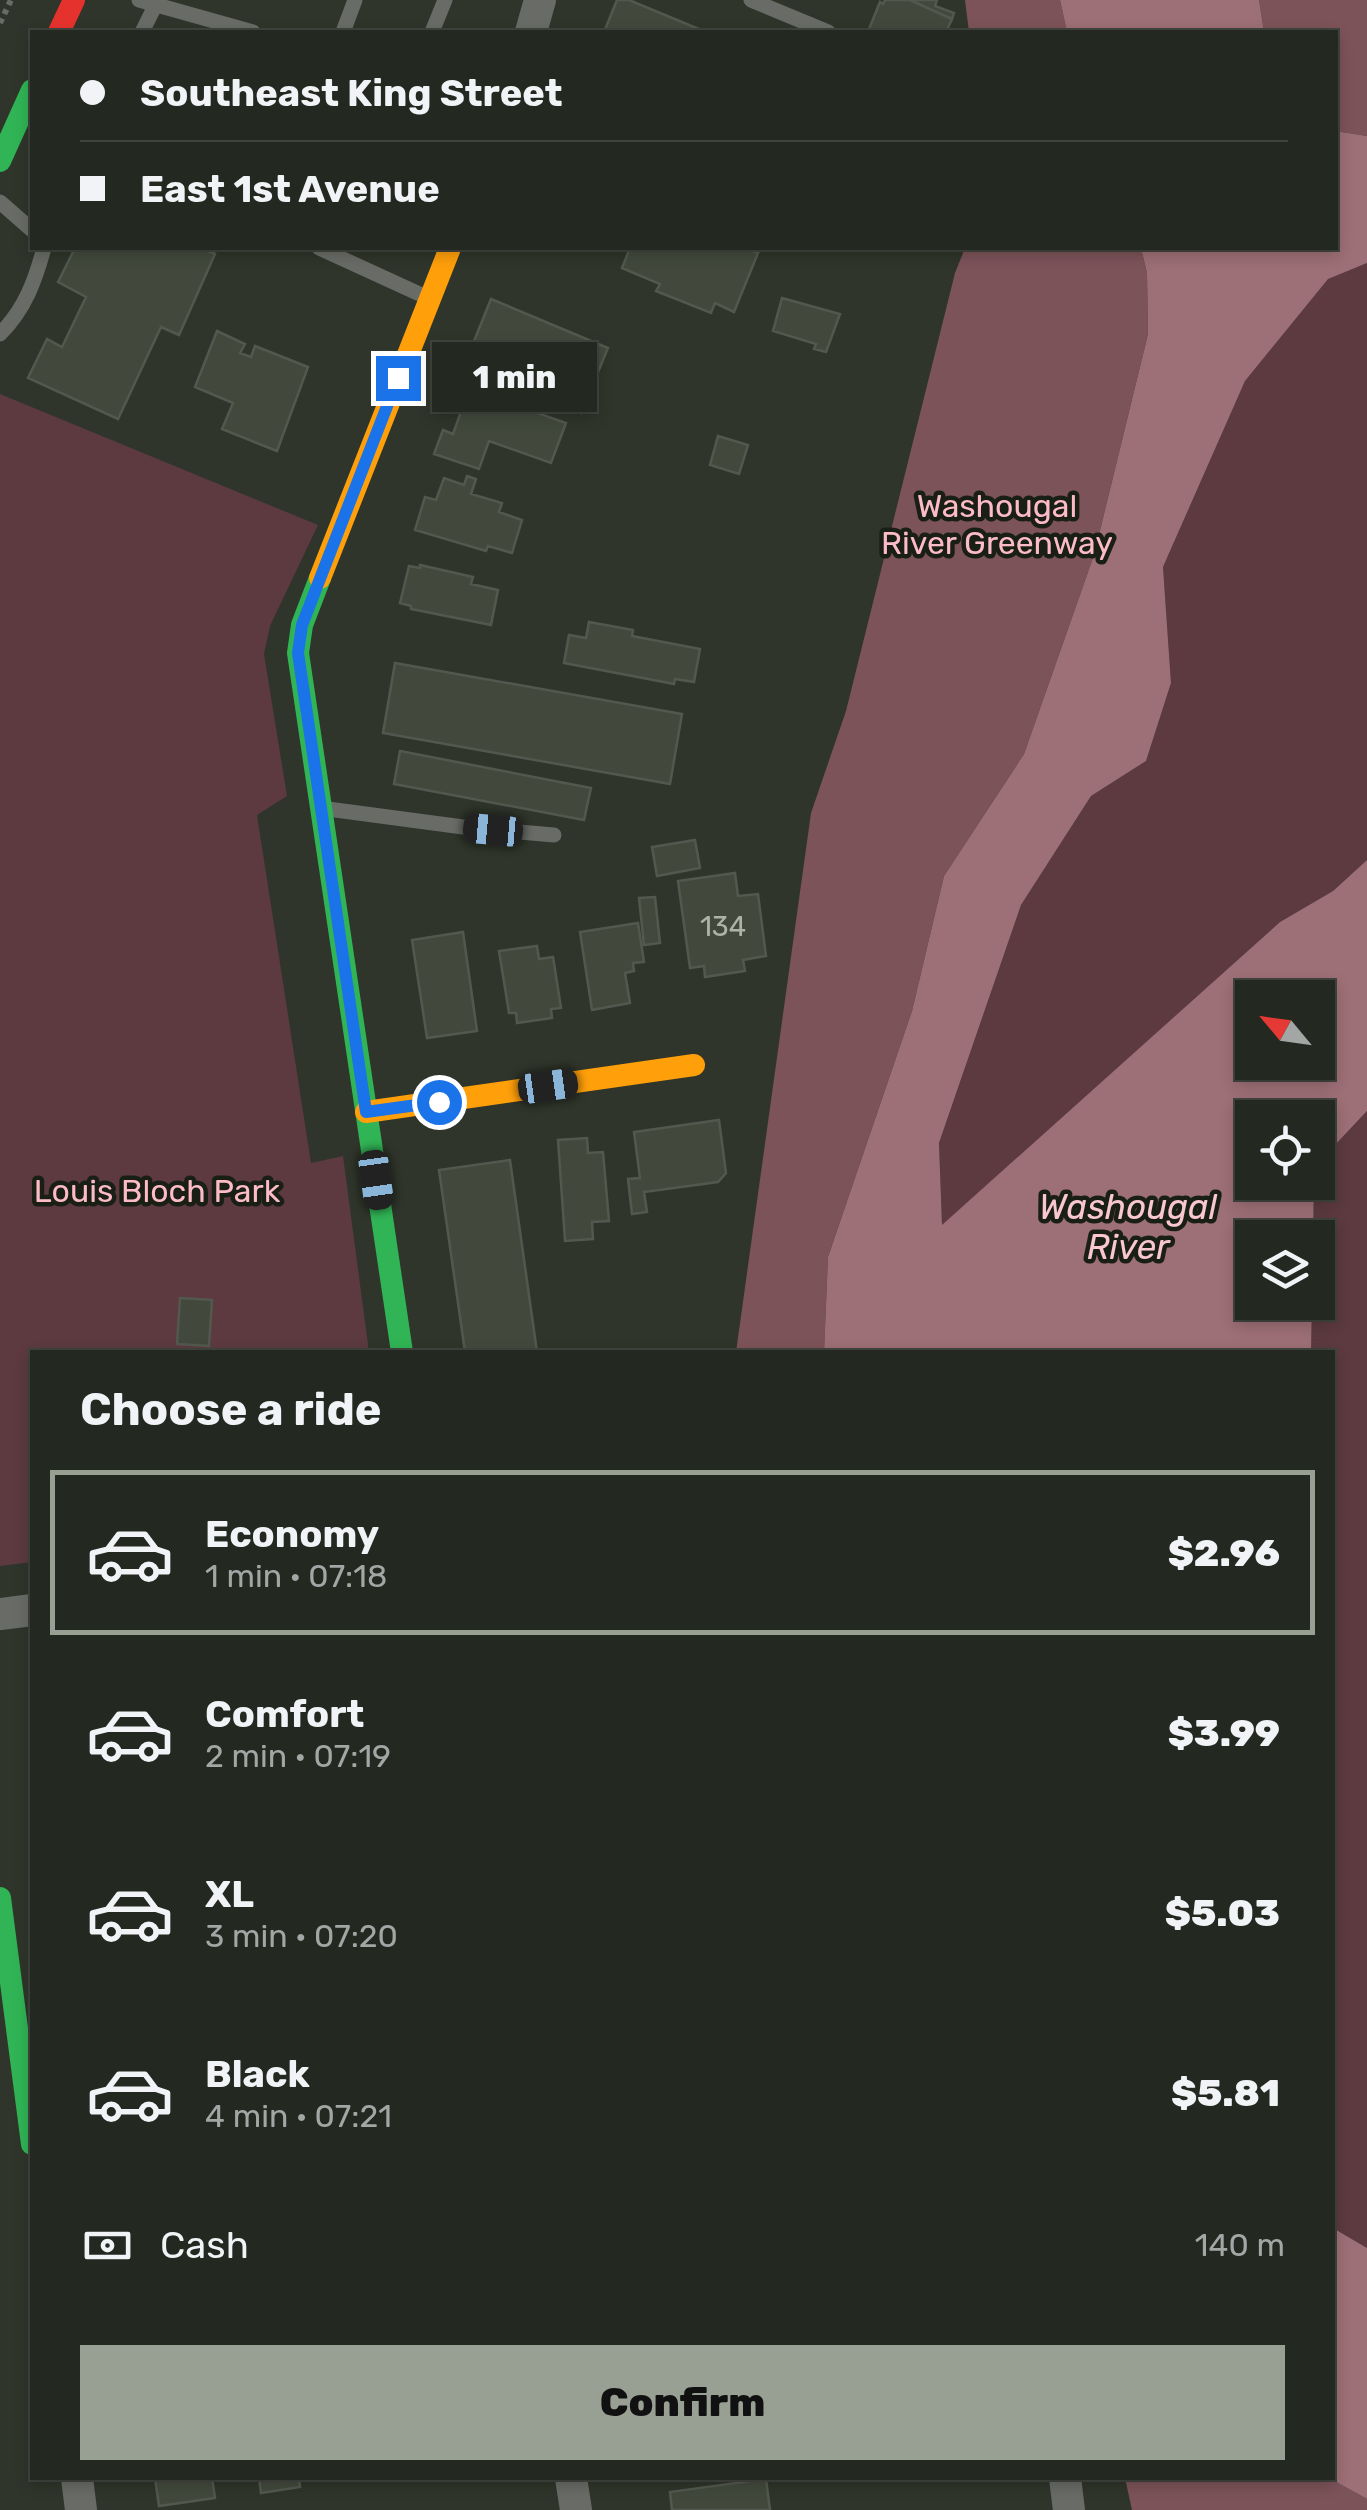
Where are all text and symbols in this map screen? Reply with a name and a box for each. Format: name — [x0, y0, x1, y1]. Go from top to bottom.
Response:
text: Southeast King Street — [140, 70, 563, 116]
text: East 1st Avenue — [140, 166, 440, 212]
callout: 1 min — [433, 343, 598, 413]
route end — [376, 356, 421, 401]
text: 1 min — [473, 358, 556, 396]
park label: Washougal River Greenway — [881, 487, 1113, 562]
car — [462, 812, 524, 848]
house number: 134 — [700, 910, 746, 943]
north arrow — [1235, 980, 1335, 1080]
map controls — [1235, 980, 1335, 1320]
car — [516, 1067, 580, 1105]
route start — [417, 1080, 462, 1125]
button: locate — [1235, 1100, 1335, 1200]
car — [357, 1148, 395, 1212]
park label: Louis Bloch Park — [34, 1172, 281, 1210]
water label: Washougal River — [1039, 1186, 1218, 1268]
button: layers — [1235, 1220, 1335, 1320]
text: Choose a ride — [80, 1383, 382, 1436]
icon: car — [85, 1508, 175, 1598]
text: Economy — [205, 1511, 379, 1557]
text: $2.96 — [1168, 1530, 1280, 1576]
text: 1 min · 07:18 — [205, 1557, 387, 1595]
icon: car — [85, 1688, 175, 1778]
text: Comfort — [205, 1691, 364, 1737]
text: $3.99 — [1168, 1710, 1280, 1756]
text: 2 min · 07:19 — [205, 1737, 391, 1775]
icon: car — [85, 1868, 175, 1958]
text: XL — [205, 1871, 254, 1917]
text: $5.03 — [1165, 1890, 1280, 1936]
text: 3 min · 07:20 — [205, 1917, 398, 1955]
icon: car — [85, 2048, 175, 2138]
text: Black — [205, 2051, 310, 2097]
text: $5.81 — [1171, 2070, 1280, 2116]
text: 4 min · 07:21 — [205, 2097, 392, 2135]
icon: cash — [80, 2218, 135, 2273]
text: Cash — [160, 2222, 249, 2268]
text: 140 m — [1195, 2226, 1285, 2264]
button: Confirm — [80, 2345, 1285, 2460]

